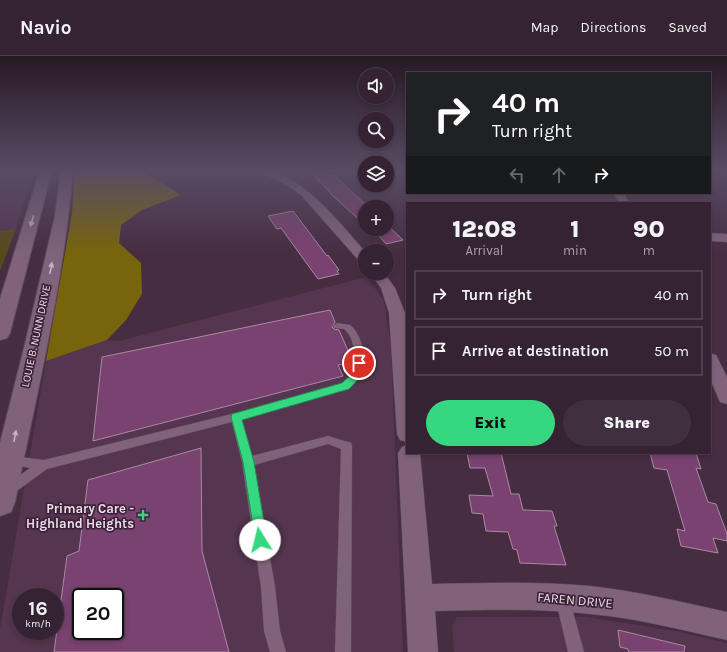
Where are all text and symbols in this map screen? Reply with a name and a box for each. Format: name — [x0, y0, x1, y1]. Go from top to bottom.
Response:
text: Navio — [20, 17, 72, 39]
text: Map — [531, 19, 559, 36]
text: Directions — [581, 19, 646, 36]
text: Saved — [668, 19, 707, 36]
map controls — [358, 68, 394, 280]
button: sound — [358, 68, 394, 104]
text: 40 m — [492, 86, 560, 119]
icon: right — [426, 88, 478, 140]
button: search — [358, 112, 394, 148]
text: Turn right — [492, 120, 572, 142]
button: layers — [358, 156, 394, 192]
icon: left — [506, 164, 528, 186]
icon: ahead — [548, 164, 570, 186]
icon: right — [590, 164, 612, 186]
button: + — [358, 200, 394, 236]
one-way arrow — [29, 215, 35, 227]
text: 12:08 — [452, 215, 517, 243]
text: 1 — [570, 215, 579, 243]
text: 90 — [633, 215, 665, 243]
text: Arrival — [465, 243, 504, 258]
text: min — [563, 243, 587, 258]
text: m — [643, 243, 655, 258]
button: − — [358, 244, 394, 280]
one-way arrow — [48, 262, 54, 274]
street label: LOUIE B. NUNN DRIVE — [19, 284, 53, 388]
icon: right — [428, 284, 450, 306]
text: Turn right — [462, 286, 532, 304]
text: 40 m — [654, 286, 689, 304]
icon: arrive — [428, 340, 450, 362]
text: Arrive at destination — [462, 342, 609, 360]
text: 50 m — [654, 342, 689, 360]
pin — [342, 346, 376, 380]
icon: arrive — [348, 352, 370, 374]
button: Exit — [426, 400, 555, 446]
button: Share — [563, 400, 691, 446]
one-way arrow — [12, 430, 18, 442]
place label: Primary Care - Highland Heights — [26, 501, 134, 531]
marker: Primary Care - Highland Heights — [137, 509, 149, 521]
position arrow — [239, 519, 281, 561]
speed limit sign: 20 — [72, 588, 124, 640]
street label: FAREN DRIVE — [537, 589, 613, 611]
text: 16 — [28, 597, 48, 620]
text: km/h — [25, 618, 51, 630]

